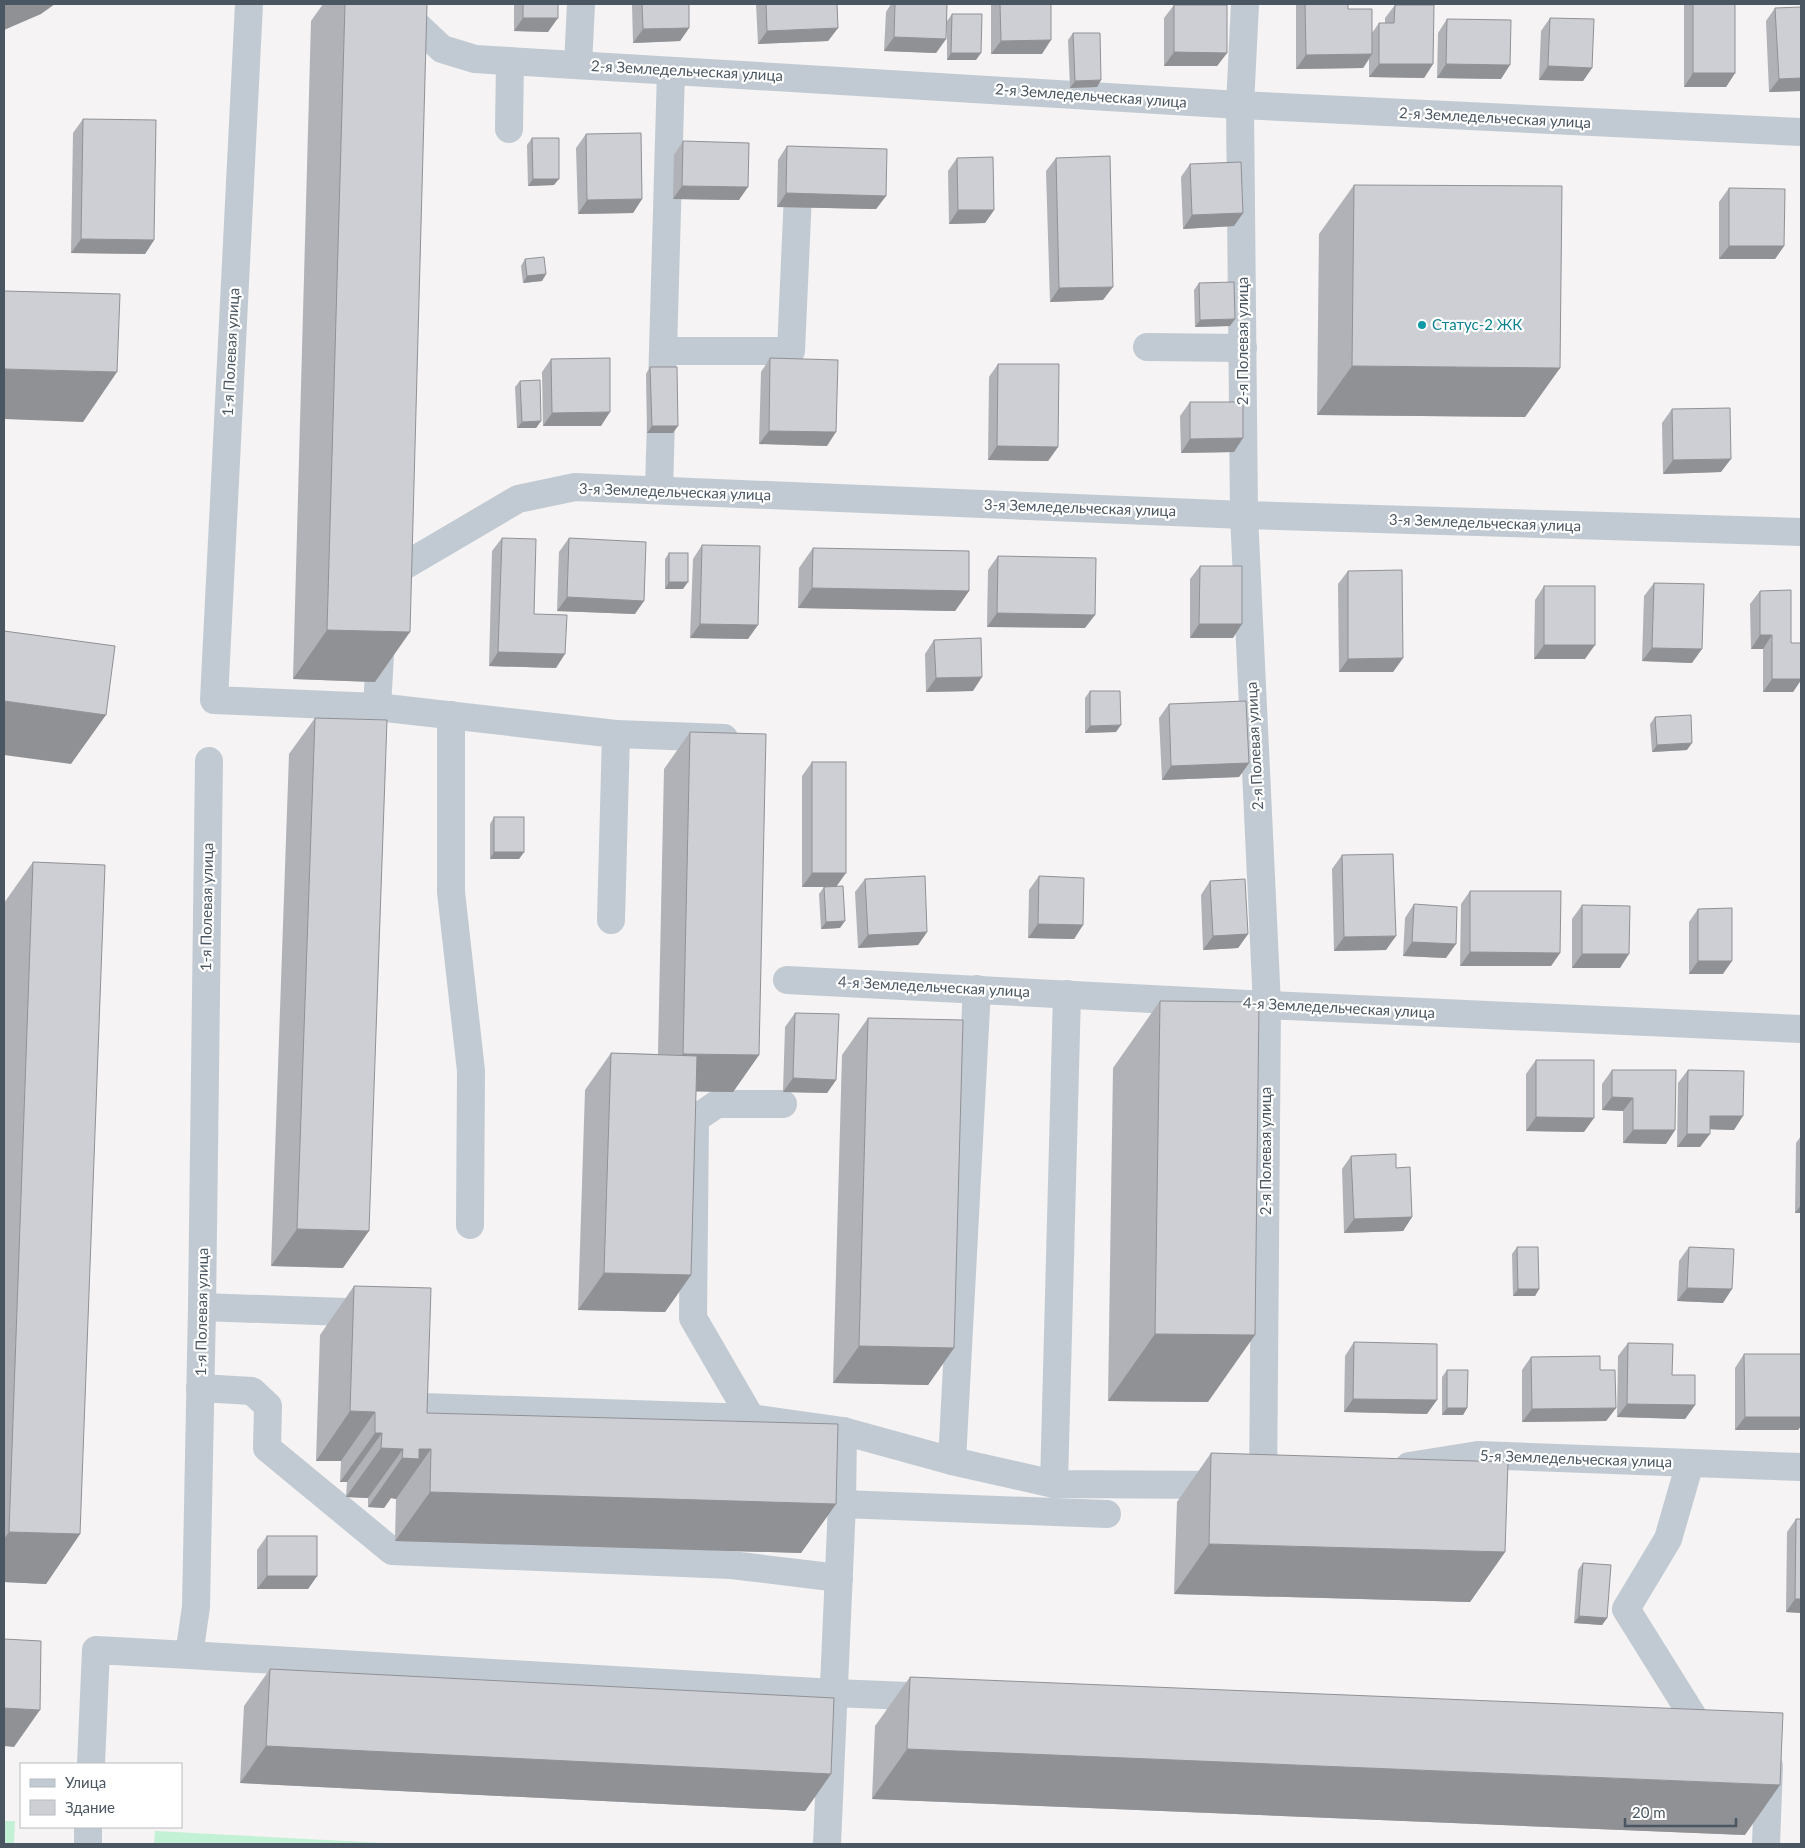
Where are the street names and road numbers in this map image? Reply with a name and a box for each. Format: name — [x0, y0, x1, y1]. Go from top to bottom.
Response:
street label: 2-я Земледельческая улица — [591, 56, 783, 84]
street label: 2-я Земледельческая улица — [995, 79, 1188, 111]
street label: 2-я Земледельческая улица — [1399, 103, 1591, 131]
street label: 2-я Полевая улица — [1233, 277, 1251, 405]
street label: 1-я Полевая улица — [218, 287, 242, 417]
street label: 3-я Земледельческая улица — [579, 479, 771, 503]
street label: 3-я Земледельческая улица — [984, 495, 1176, 519]
street label: 3-я Земледельческая улица — [1389, 510, 1581, 534]
street label: 2-я Полевая улица — [1242, 681, 1266, 811]
street label: 1-я Полевая улица — [196, 843, 216, 971]
street label: 4-я Земледельческая улица — [838, 972, 1030, 1000]
street label: 4-я Земледельческая улица — [1243, 993, 1435, 1021]
street label: 2-я Полевая улица — [1256, 1087, 1274, 1215]
street label: 1-я Полевая улица — [191, 1248, 211, 1376]
street label: 5-я Земледельческая улица — [1480, 1446, 1672, 1470]

